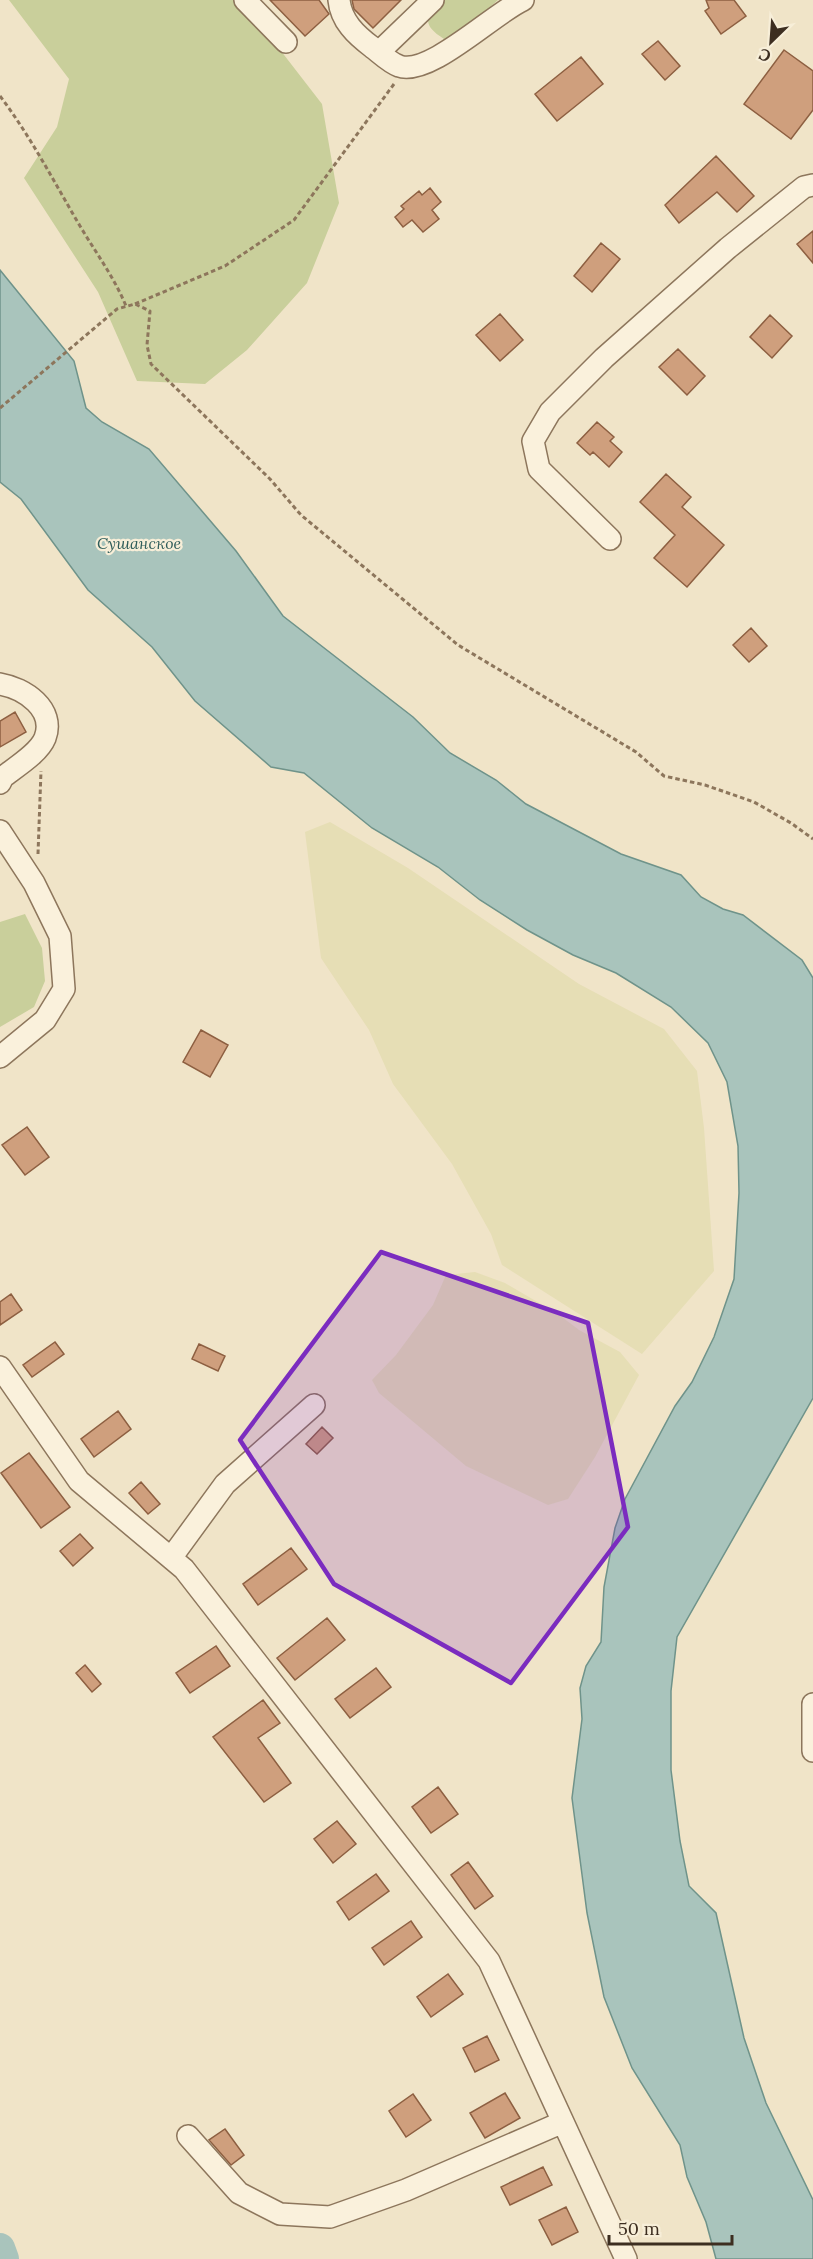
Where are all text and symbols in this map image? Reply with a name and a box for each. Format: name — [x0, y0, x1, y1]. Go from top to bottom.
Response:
north arrow — [741, 12, 801, 72]
text: С — [755, 44, 774, 67]
water label: Сушанское — [97, 533, 181, 553]
scale bar — [609, 2208, 732, 2246]
text: 50 m — [618, 2217, 660, 2240]

